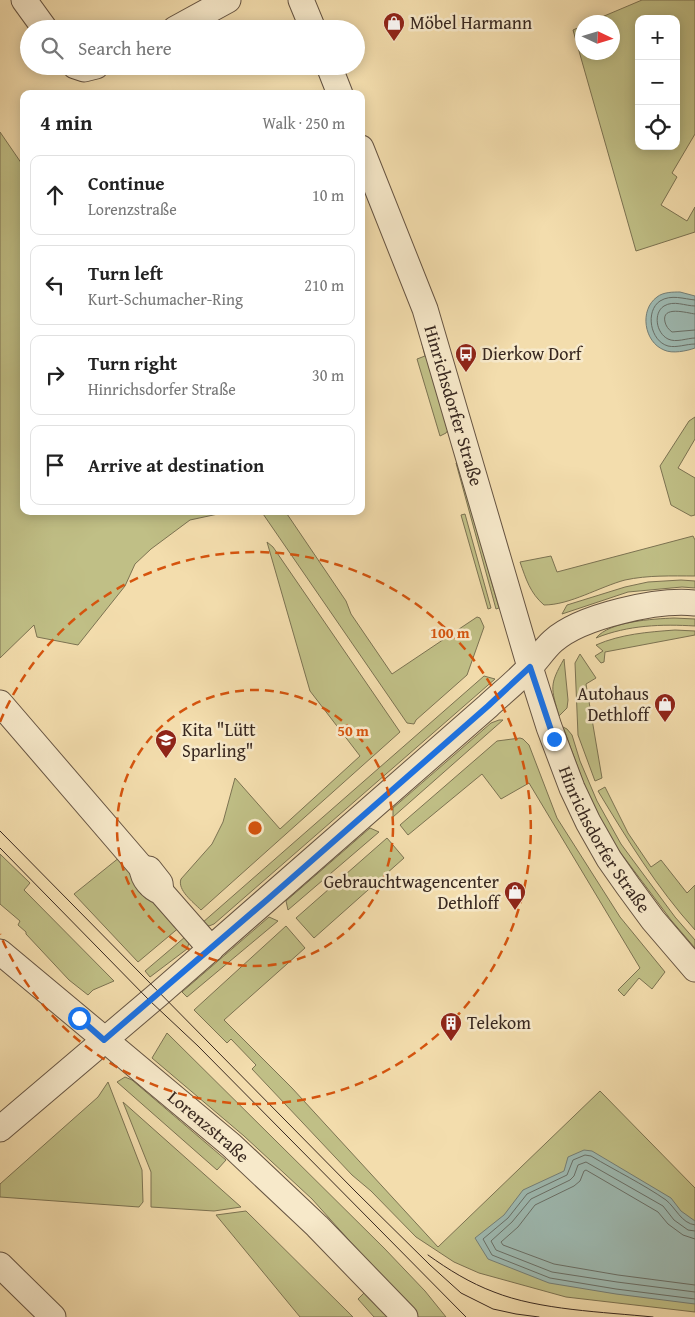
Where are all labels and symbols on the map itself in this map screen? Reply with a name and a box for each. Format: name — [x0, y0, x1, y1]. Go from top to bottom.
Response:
place label: Möbel Harmann — [410, 9, 532, 36]
shop icon: Möbel Harmann — [382, 11, 406, 42]
north arrow — [575, 15, 620, 60]
street label: Hinrichsdorfer Straße — [417, 322, 490, 489]
place label: Dierkow Dorf — [482, 340, 584, 367]
bus stop icon: Dierkow Dorf — [454, 342, 478, 373]
text: 100 m — [430, 622, 470, 643]
place label: Autohaus Dethloff — [577, 680, 651, 728]
shop icon: Autohaus Dethloff — [653, 692, 677, 723]
place label: Kita "Lütt Sparling" — [182, 716, 256, 764]
text: 50 m — [337, 720, 369, 741]
school or university icon: Kita "Lütt Sparling" — [154, 728, 178, 759]
route end — [543, 728, 566, 751]
street label: Hinrichsdorfer Straße — [552, 762, 657, 918]
centre of rings — [246, 819, 264, 837]
place label: Gebrauchtwagencenter Dethloff — [324, 868, 501, 916]
shop icon: Gebrauchtwagencenter Dethloff — [503, 880, 527, 911]
route start — [68, 1007, 91, 1030]
place label: Telekom — [467, 1009, 531, 1036]
building icon: Telekom — [439, 1011, 463, 1042]
street label: Lorenzstraße — [162, 1084, 256, 1169]

